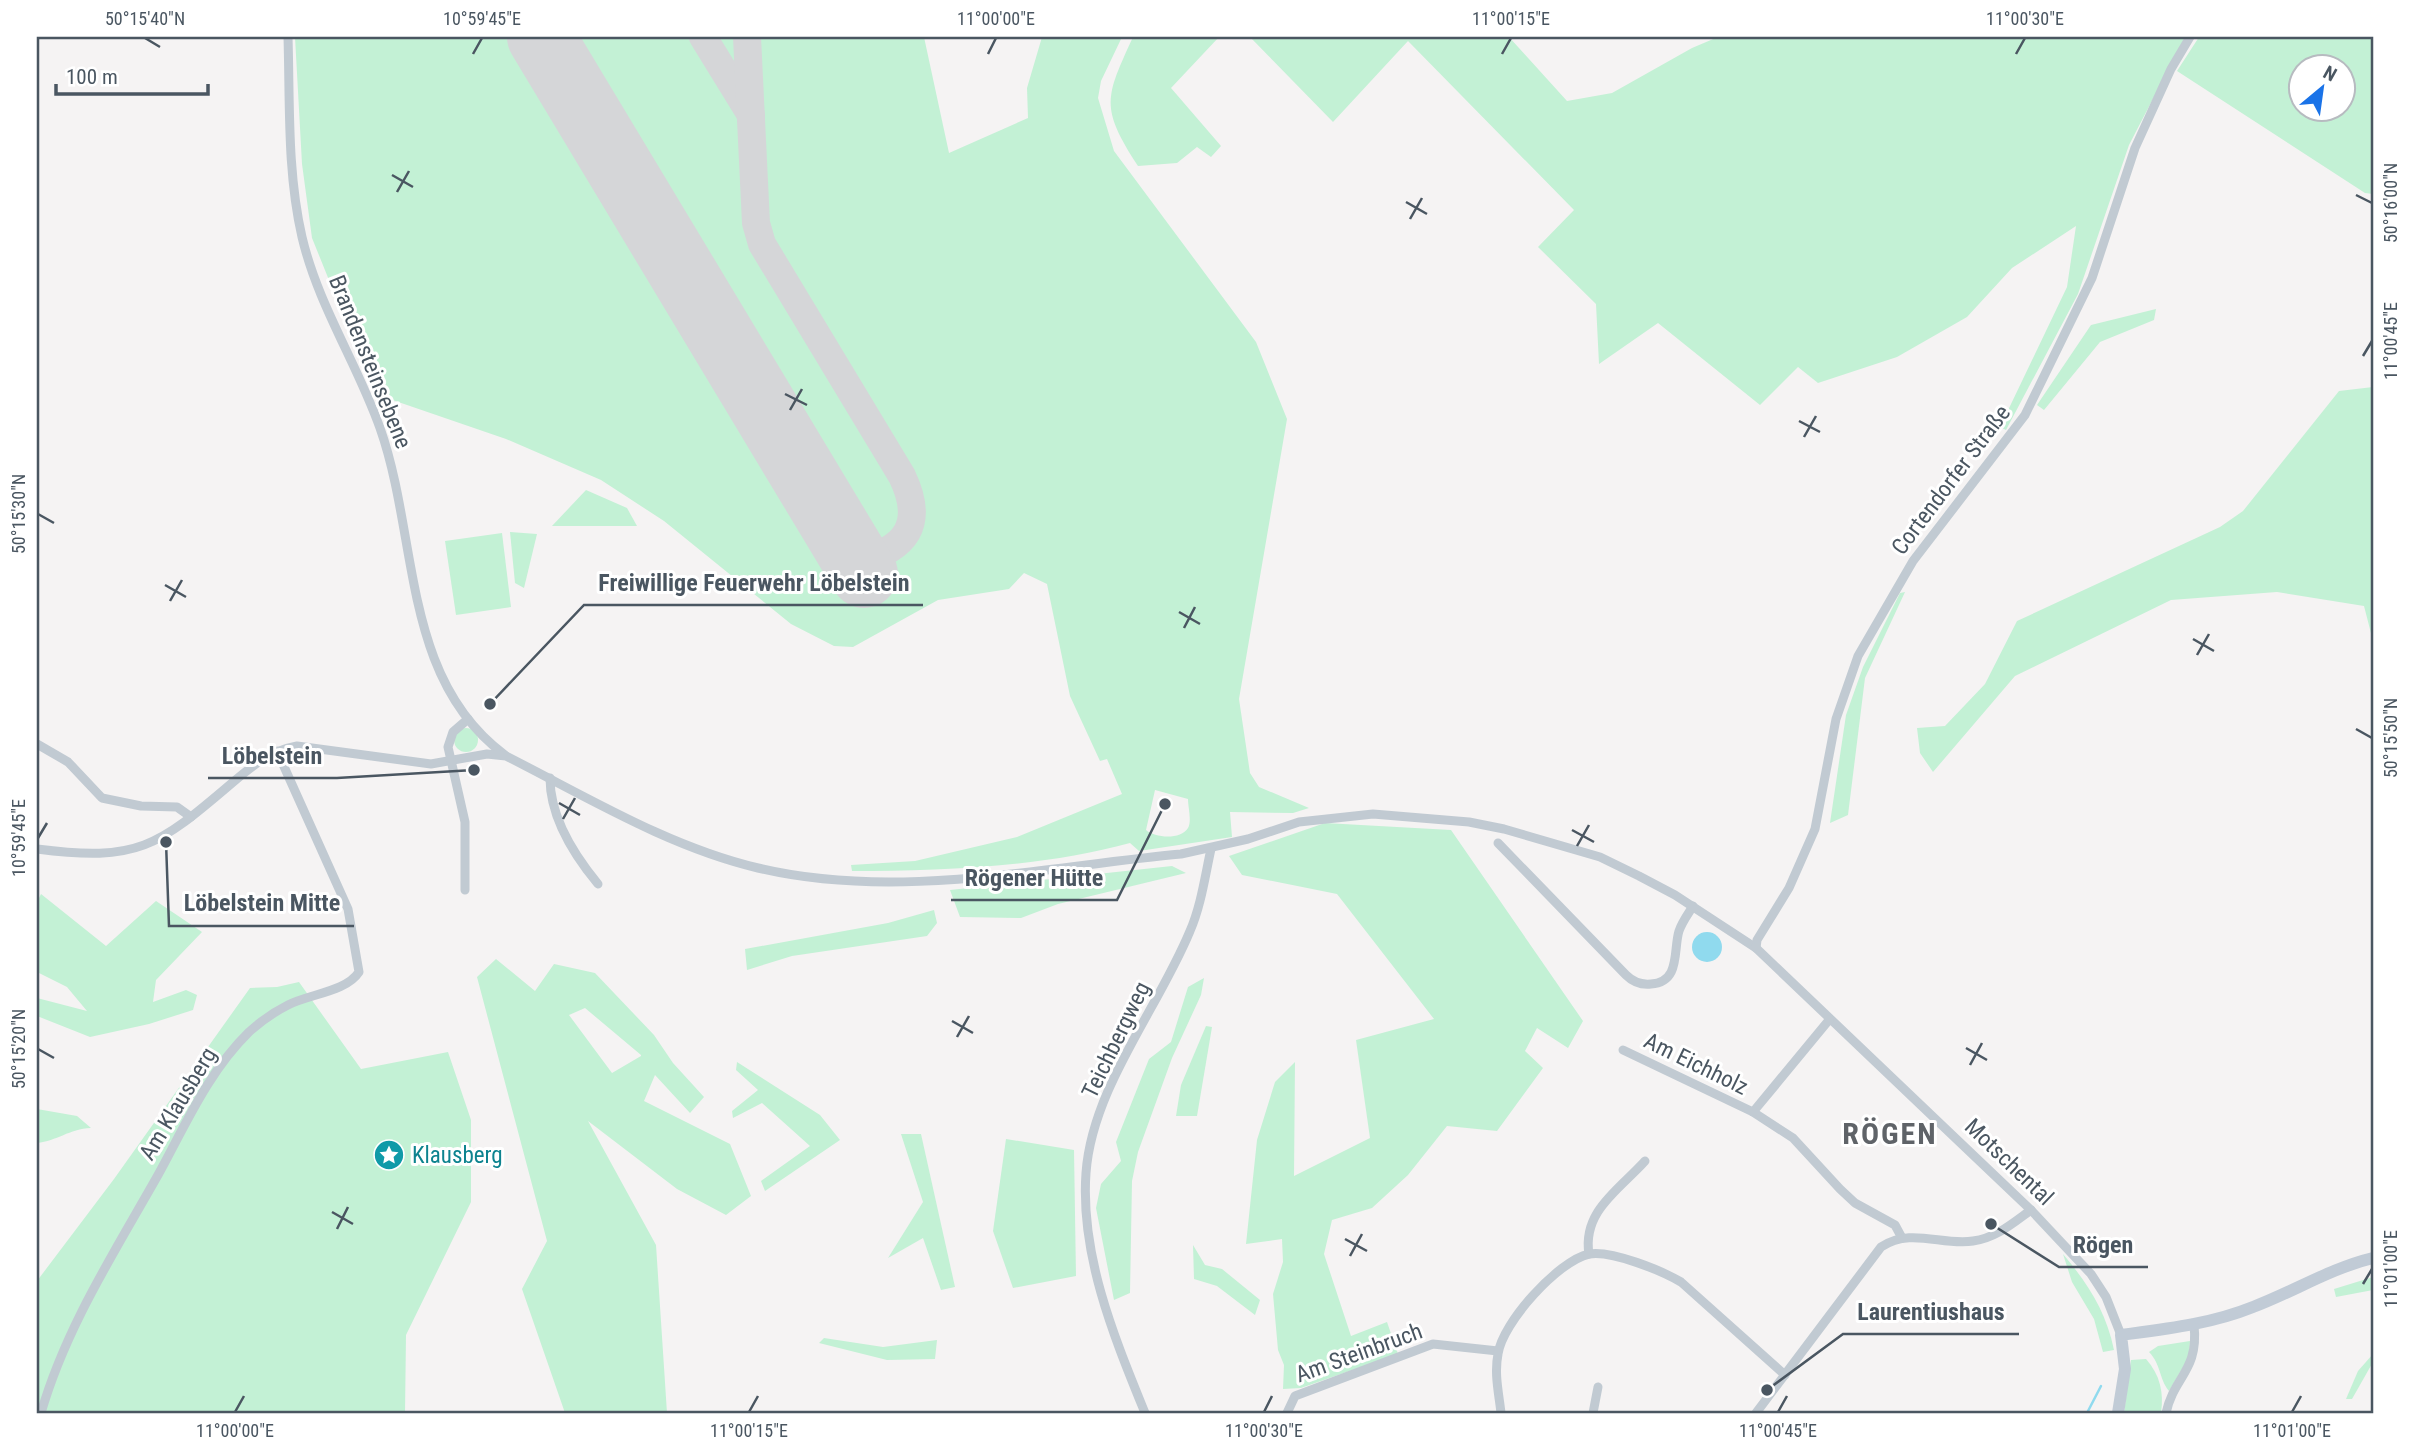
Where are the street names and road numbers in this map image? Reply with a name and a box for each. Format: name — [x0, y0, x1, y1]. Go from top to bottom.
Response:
street label: Brandensteinsebene — [323, 271, 417, 453]
street label: Cortendorfer Straße — [1886, 400, 2016, 560]
street label: Teichbergweg — [1076, 977, 1156, 1103]
street label: Am Eichholz — [1640, 1027, 1752, 1101]
street label: Am Klausberg — [134, 1043, 222, 1165]
street label: Motschental — [1959, 1113, 2059, 1211]
street label: Am Steinbruch — [1292, 1318, 1426, 1388]

